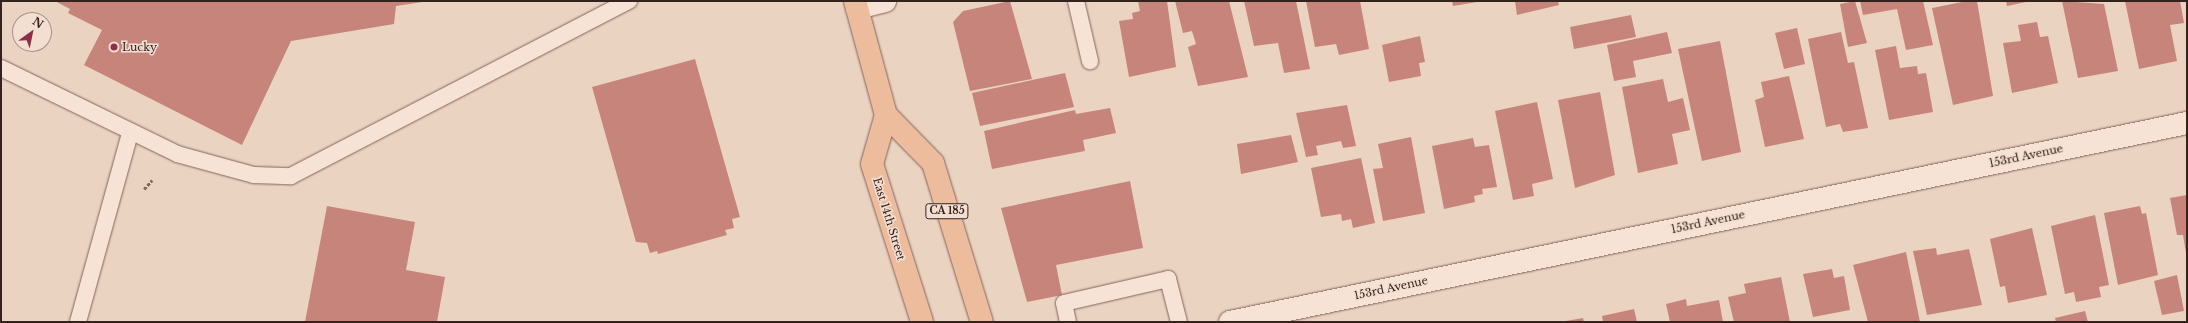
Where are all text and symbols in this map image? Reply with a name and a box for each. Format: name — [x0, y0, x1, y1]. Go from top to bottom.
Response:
north arrow — [12, 12, 52, 52]
text: N — [30, 14, 46, 31]
place label: Lucky — [122, 40, 157, 54]
marker: Lucky — [109, 42, 119, 52]
street label: 153rd Avenue — [1988, 142, 2064, 170]
street label: East 14th Street — [870, 176, 908, 262]
road number: CA 185 — [925, 203, 969, 219]
street label: 153rd Avenue — [1670, 208, 1746, 236]
street label: 153rd Avenue — [1353, 274, 1429, 302]

